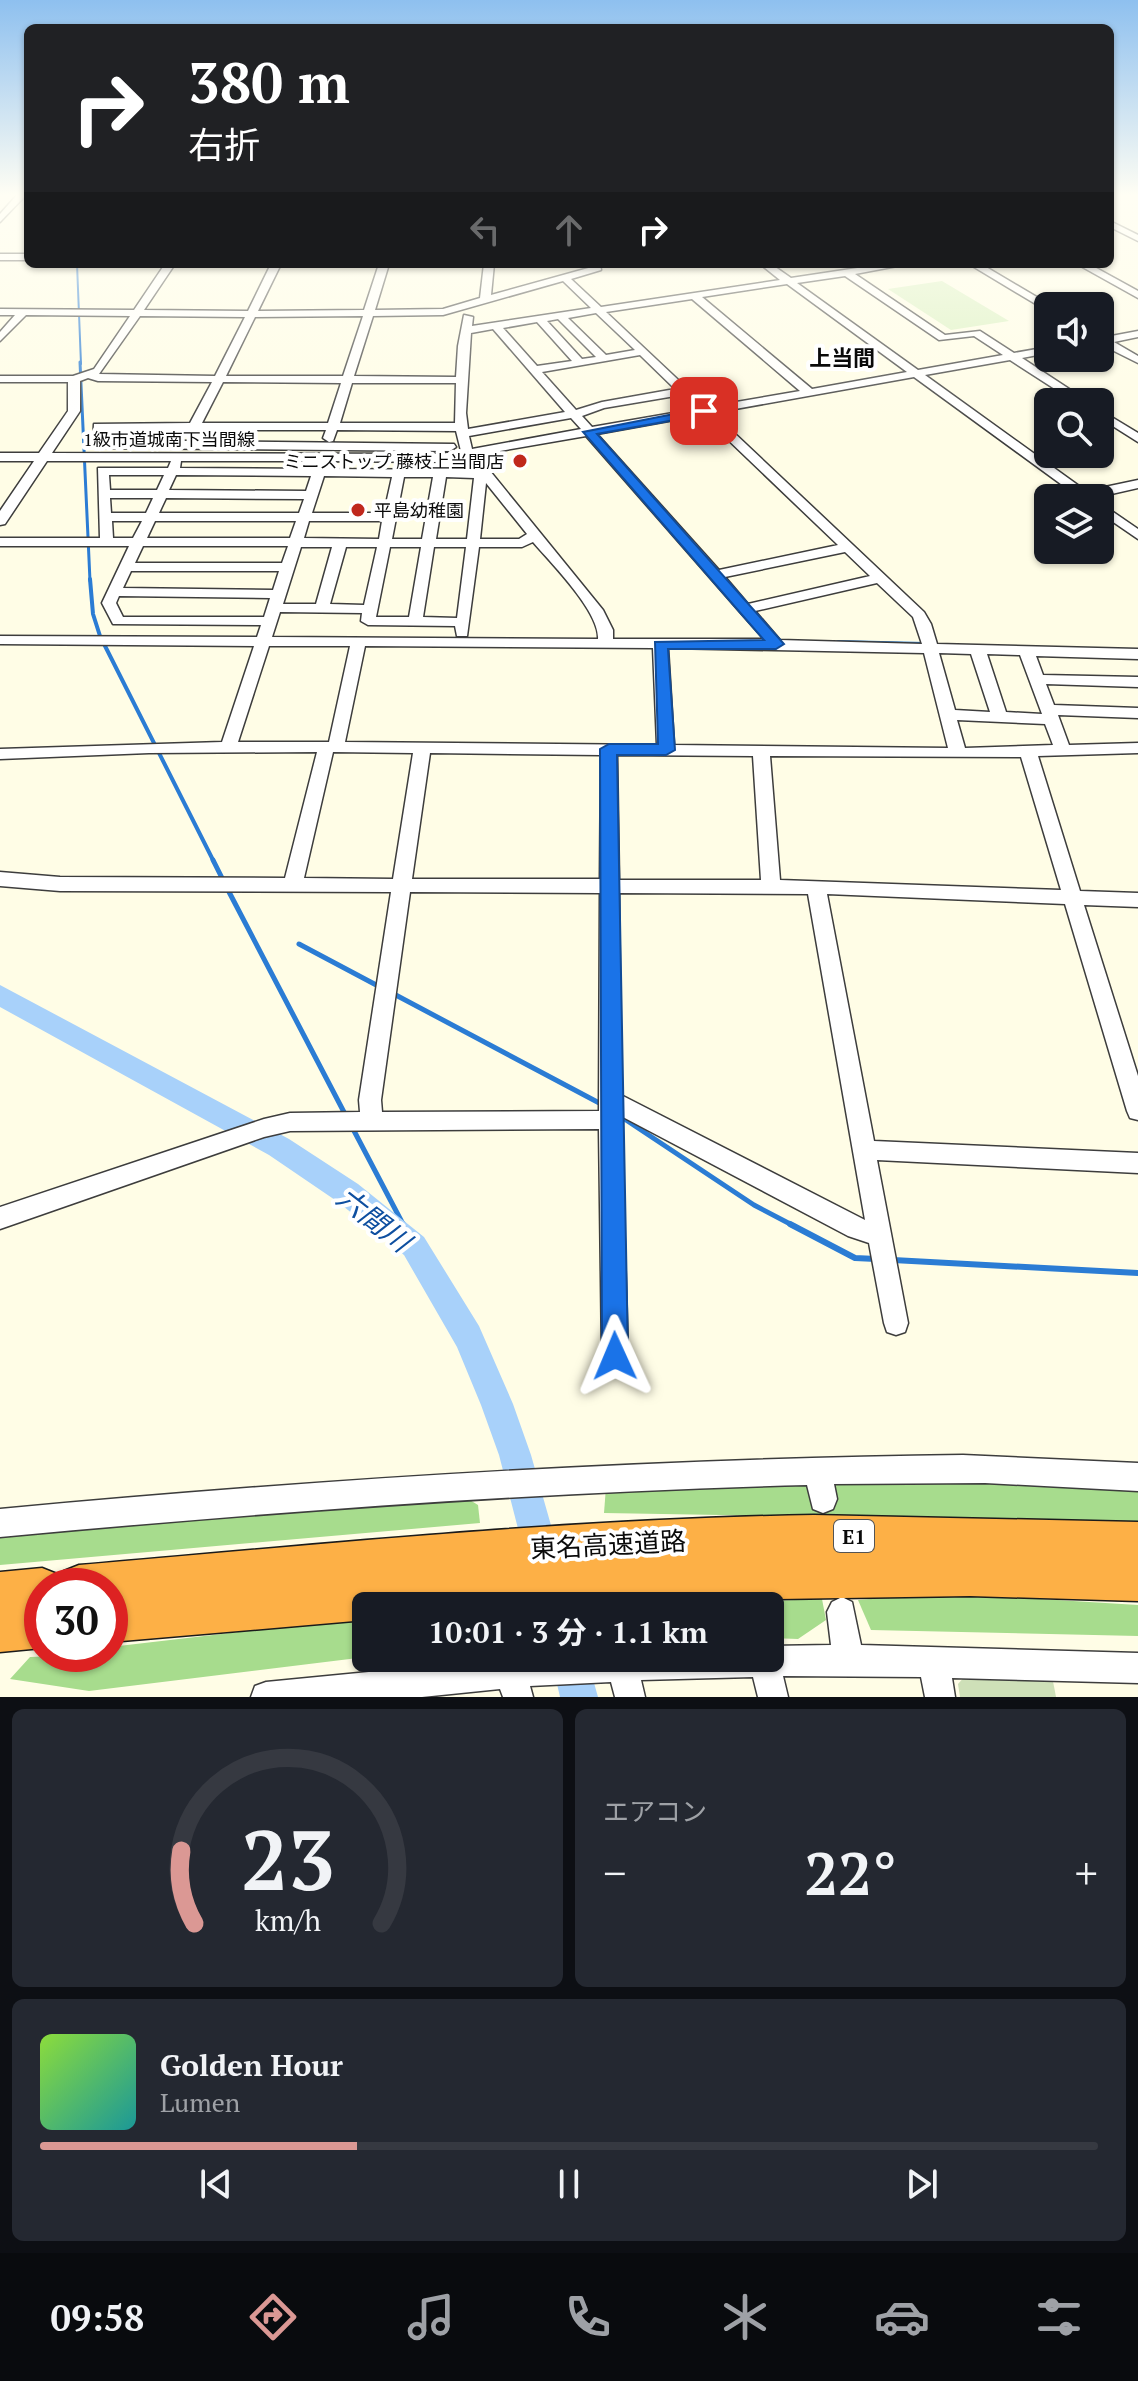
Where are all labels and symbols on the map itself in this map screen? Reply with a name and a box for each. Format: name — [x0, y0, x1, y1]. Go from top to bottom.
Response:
district label: 上当間 — [809, 343, 875, 372]
pin — [670, 377, 738, 445]
street label: 1級市道城南下当間線 — [83, 427, 255, 451]
place label: ミニストップ 藤枝上当間店 — [284, 449, 504, 473]
marker: ミニストップ 藤枝上当間店 — [511, 452, 529, 470]
place label: 平島幼稚園 — [374, 498, 464, 522]
marker: 平島幼稚園 — [349, 501, 367, 519]
water label: 六間川 — [330, 1179, 421, 1261]
position arrow — [573, 1314, 657, 1398]
road number: E1 — [834, 1520, 874, 1552]
street label: 東名高速道路 — [529, 1523, 687, 1565]
speed limit sign: 30 — [24, 1568, 128, 1672]

